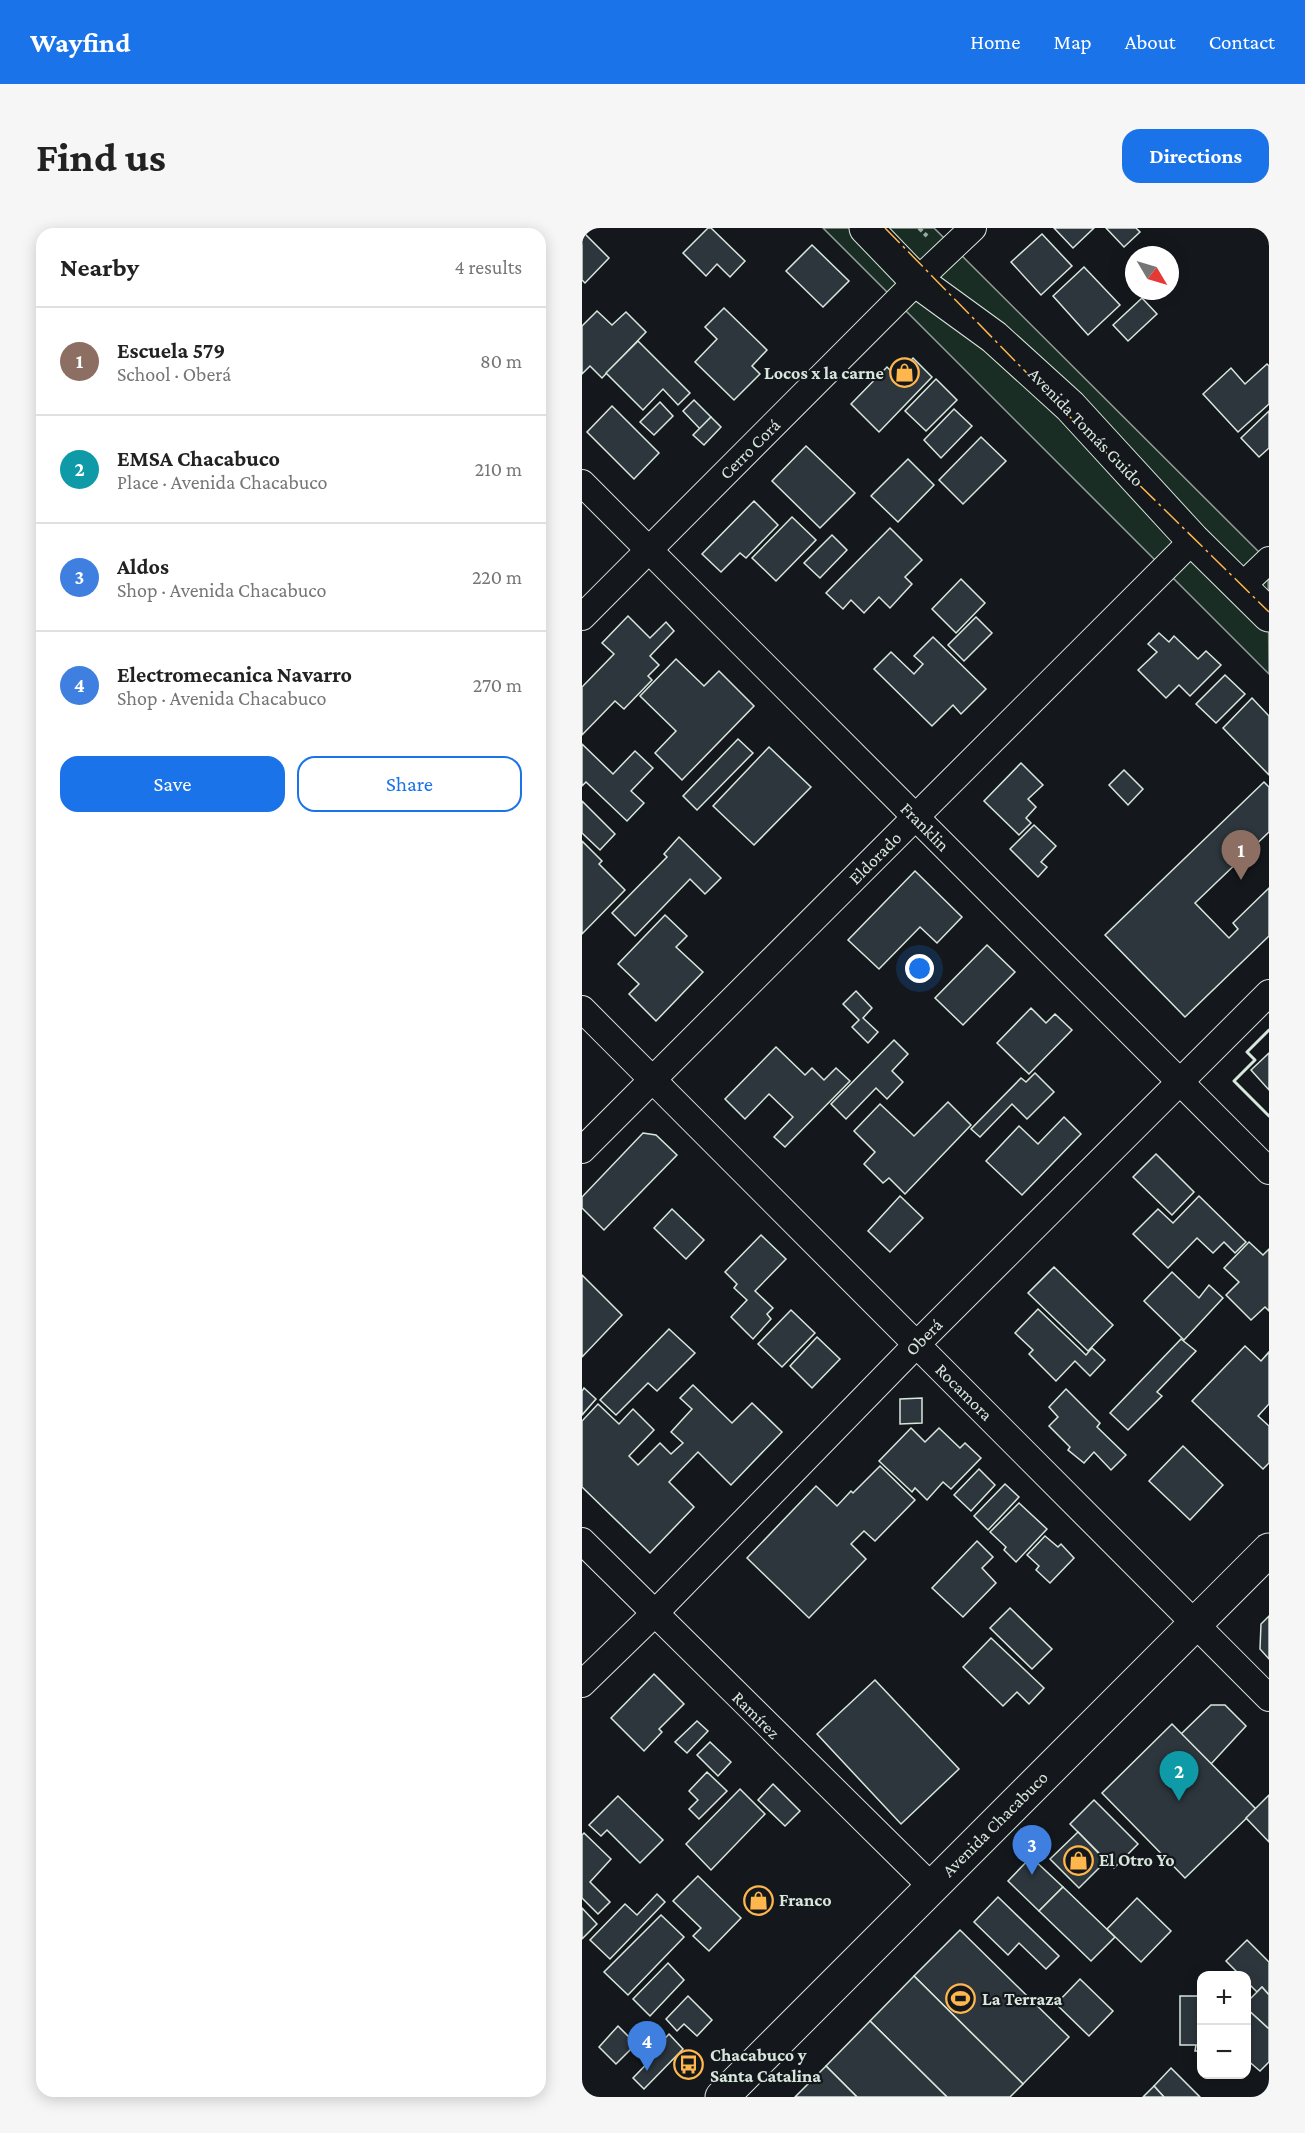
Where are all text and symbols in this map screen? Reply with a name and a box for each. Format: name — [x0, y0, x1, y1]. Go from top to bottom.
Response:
text: Wayfind — [30, 27, 131, 58]
text: Home — [970, 30, 1020, 54]
text: Map — [1053, 30, 1092, 54]
text: About — [1125, 30, 1176, 54]
text: Contact — [1209, 30, 1275, 54]
button: Directions — [1122, 129, 1269, 183]
text: Find us — [36, 133, 166, 180]
north arrow — [1125, 246, 1179, 300]
text: Nearby — [60, 253, 139, 282]
text: 4 results — [455, 256, 522, 278]
text: Escuela 579 — [117, 338, 225, 363]
text: 1 — [76, 350, 83, 372]
text: 80 m — [480, 350, 522, 372]
shop icon: Locos x la carne — [889, 357, 921, 389]
text: School · Oberá — [117, 363, 231, 385]
place label: Locos x la carne — [764, 363, 884, 383]
street label: Avenida Tomás Guido — [1024, 364, 1148, 490]
street label: Cerro Corá — [716, 415, 784, 483]
text: EMSA Chacabuco — [117, 446, 280, 471]
text: 2 — [74, 458, 85, 480]
text: 210 m — [475, 458, 522, 480]
text: Place · Avenida Chacabuco — [117, 471, 328, 493]
text: Aldos — [117, 554, 169, 579]
text: 3 — [75, 566, 84, 588]
text: 220 m — [472, 566, 522, 588]
text: Shop · Avenida Chacabuco — [117, 579, 326, 601]
text: Electromecanica Navarro — [117, 662, 352, 687]
text: 4 — [74, 674, 85, 696]
text: 270 m — [473, 674, 522, 696]
text: Shop · Avenida Chacabuco — [117, 687, 326, 709]
button: Save — [60, 756, 285, 812]
button: Share — [297, 756, 522, 812]
street label: Franklin — [897, 799, 954, 856]
street label: Eldorado — [845, 828, 905, 888]
pin: 1 — [1222, 830, 1260, 880]
your location — [905, 954, 934, 983]
street label: Oberá — [902, 1315, 946, 1359]
street label: Rocamora — [931, 1359, 997, 1425]
street label: Ramírez — [728, 1687, 784, 1743]
pin: 2 — [1160, 1752, 1198, 1801]
street label: Avenida Chacabuco — [938, 1767, 1052, 1881]
pin: 3 — [1012, 1826, 1052, 1875]
shop icon: El Otro Yo — [1062, 1844, 1094, 1876]
place label: El Otro Yo — [1099, 1850, 1175, 1870]
shop icon: Franco — [742, 1884, 774, 1916]
place label: Franco — [779, 1890, 832, 1910]
map controls — [1197, 1971, 1251, 2079]
button: + — [1197, 1971, 1251, 2025]
sports icon: La Terraza — [945, 1983, 977, 2015]
place label: La Terraza — [982, 1989, 1062, 2009]
pin: 4 — [628, 2022, 666, 2071]
button: − — [1197, 2025, 1251, 2079]
place label: Chacabuco y Santa Catalina — [710, 2045, 821, 2086]
bus stop icon: Chacabuco y Santa Catalina — [673, 2049, 705, 2081]

